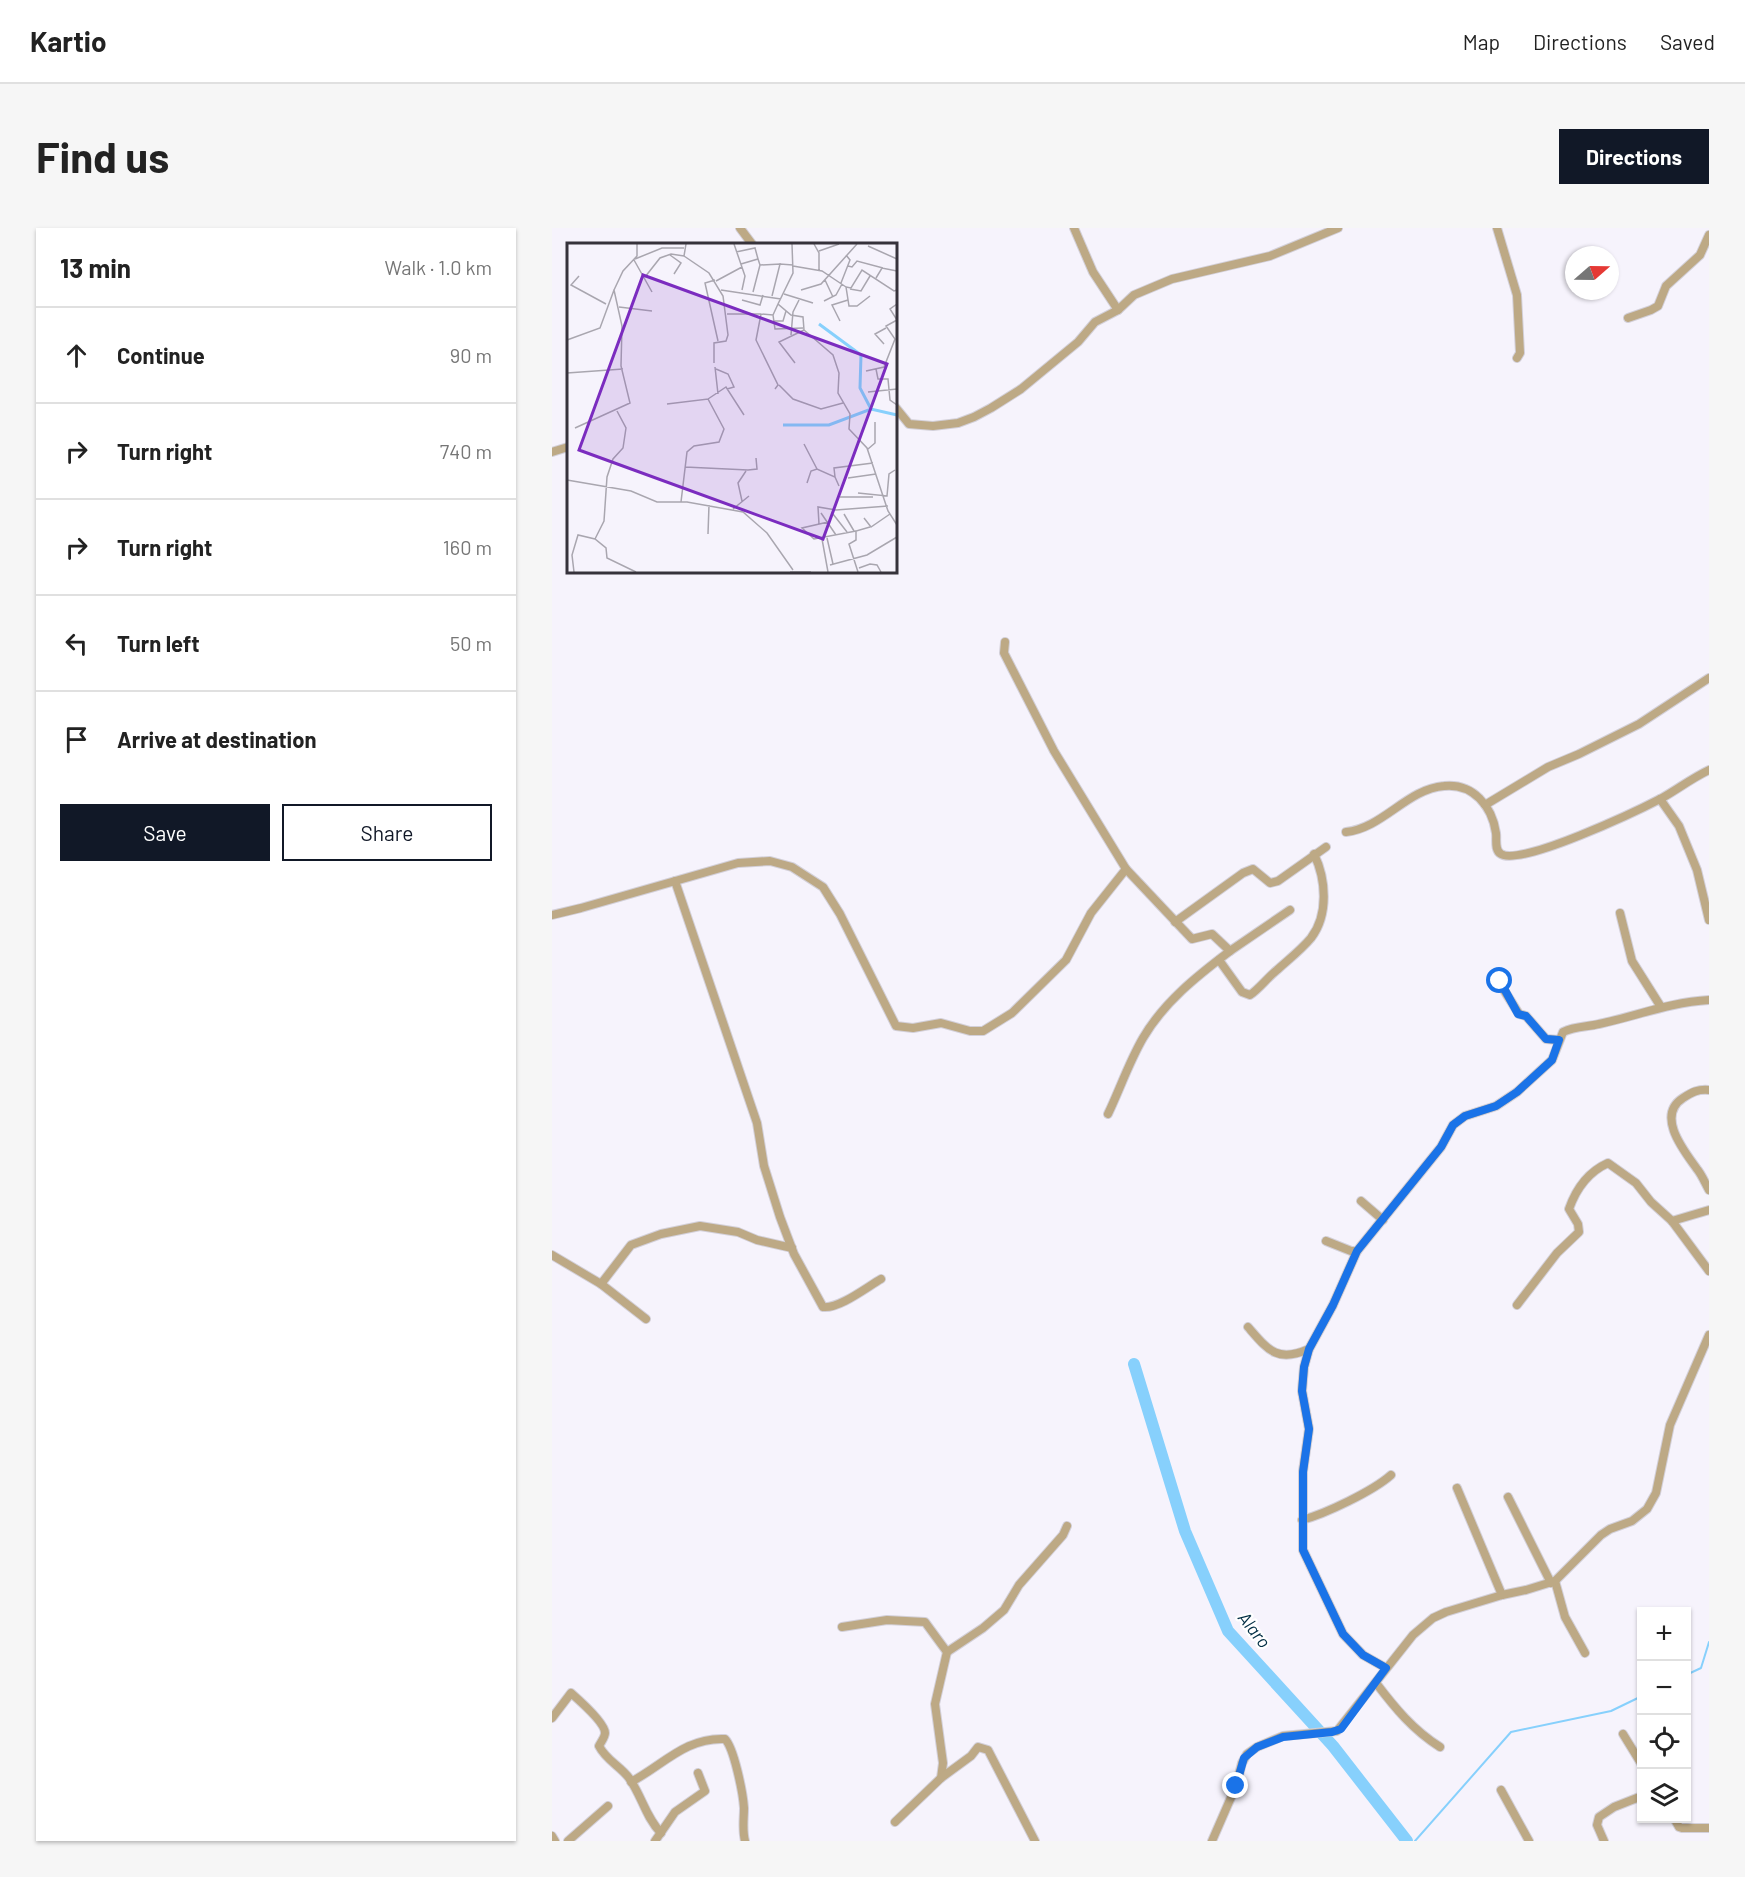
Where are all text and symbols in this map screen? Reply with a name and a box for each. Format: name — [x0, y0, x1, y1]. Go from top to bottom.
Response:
text: Kartio — [30, 24, 107, 58]
text: Map — [1463, 29, 1500, 54]
text: Directions — [1533, 29, 1627, 54]
text: Saved — [1660, 29, 1715, 54]
button: Directions — [1559, 129, 1709, 184]
text: Find us — [36, 131, 169, 181]
inset map — [567, 243, 897, 573]
north arrow — [1565, 246, 1619, 300]
text: 13 min — [60, 252, 131, 283]
text: Walk · 1.0 km — [385, 255, 492, 279]
icon: ahead — [60, 339, 93, 372]
text: Continue — [117, 342, 205, 368]
text: 90 m — [450, 343, 492, 367]
icon: right — [60, 435, 93, 468]
text: Turn right — [117, 438, 212, 464]
text: 740 m — [440, 439, 492, 463]
icon: right — [60, 531, 93, 564]
text: Turn right — [117, 534, 212, 560]
text: 160 m — [443, 535, 492, 559]
icon: left — [60, 627, 93, 660]
text: Turn left — [117, 630, 200, 656]
text: 50 m — [450, 631, 492, 655]
icon: arrive — [60, 723, 93, 756]
text: Arrive at destination — [117, 726, 316, 752]
button: Save — [60, 804, 270, 861]
button: Share — [282, 804, 492, 861]
route start — [1486, 967, 1512, 993]
water label: Alaro — [1234, 1607, 1276, 1652]
map controls — [1637, 1607, 1691, 1823]
button: + — [1637, 1607, 1691, 1661]
button: − — [1637, 1661, 1691, 1715]
button: locate — [1637, 1715, 1691, 1769]
button: layers — [1637, 1769, 1691, 1823]
route end — [1222, 1772, 1248, 1798]

